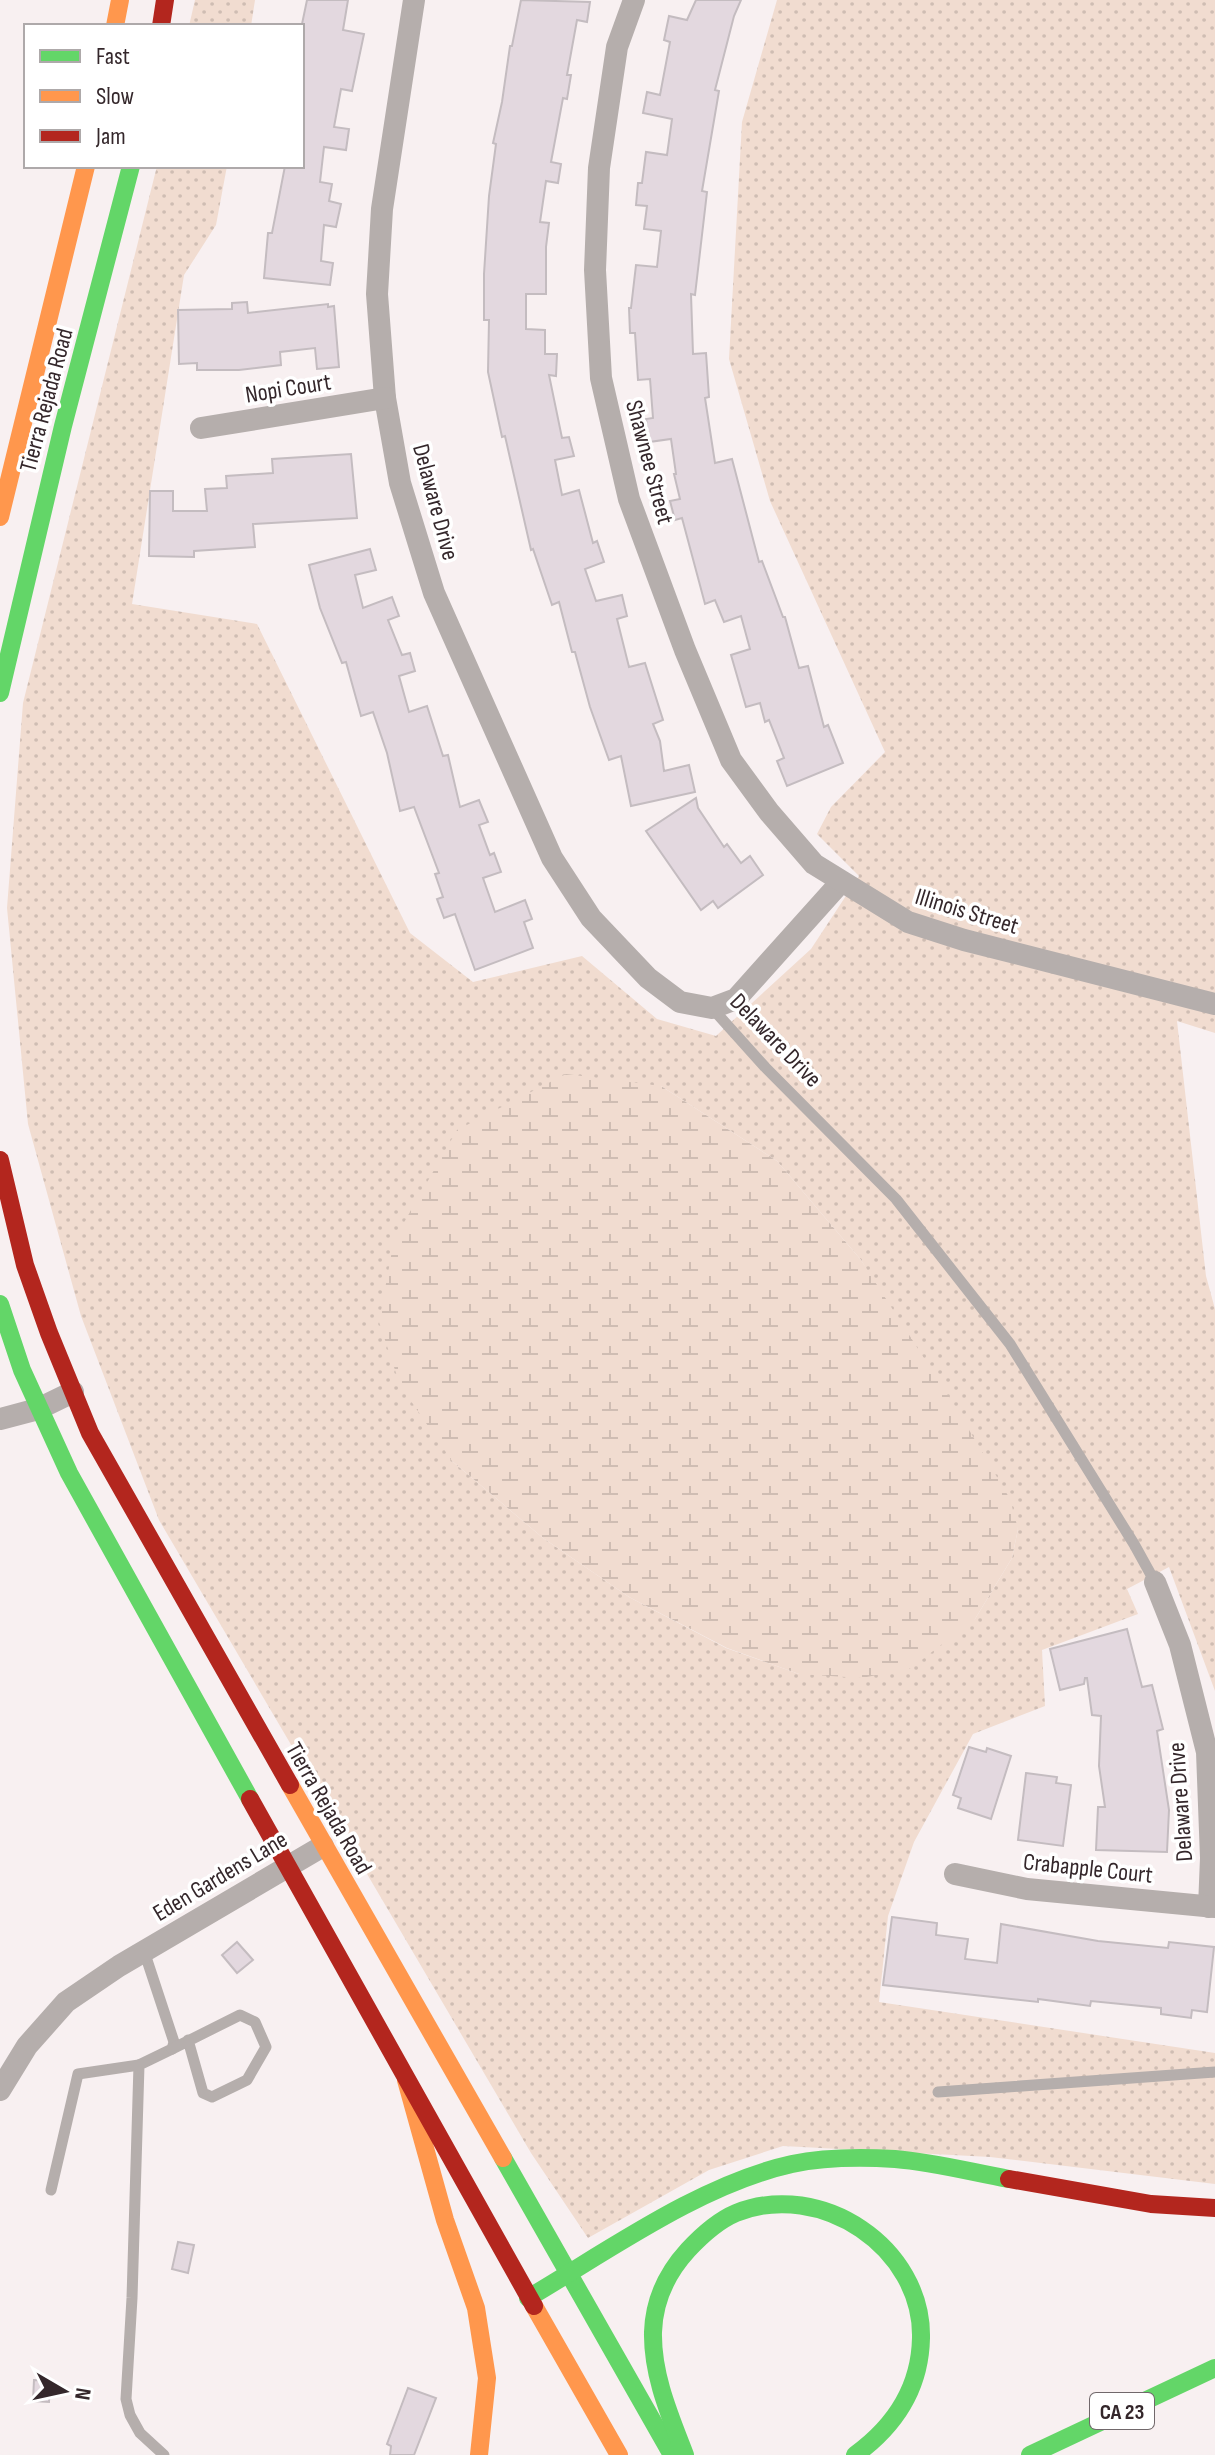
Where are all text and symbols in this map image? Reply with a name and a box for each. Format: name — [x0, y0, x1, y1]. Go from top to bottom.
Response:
legend — [24, 24, 304, 168]
text: Fast — [96, 42, 130, 71]
text: Slow — [96, 82, 134, 111]
text: Jam — [95, 122, 126, 151]
street label: Tierra Rejada Road — [13, 325, 80, 475]
street label: Nopi Court — [243, 367, 333, 410]
street label: Shawnee Street — [619, 397, 680, 527]
street label: Delaware Drive — [406, 441, 465, 564]
street label: Illinois Street — [912, 882, 1022, 941]
street label: Delaware Drive — [724, 987, 828, 1093]
street label: Tierra Rejada Road — [279, 1737, 378, 1879]
street label: Delaware Drive — [1162, 1741, 1199, 1862]
street label: Eden Gardens Lane — [148, 1825, 293, 1928]
street label: Crabapple Court — [1022, 1847, 1154, 1890]
north arrow — [24, 2351, 104, 2431]
text: N — [68, 2386, 97, 2402]
road number: CA 23 — [1090, 2393, 1154, 2429]

